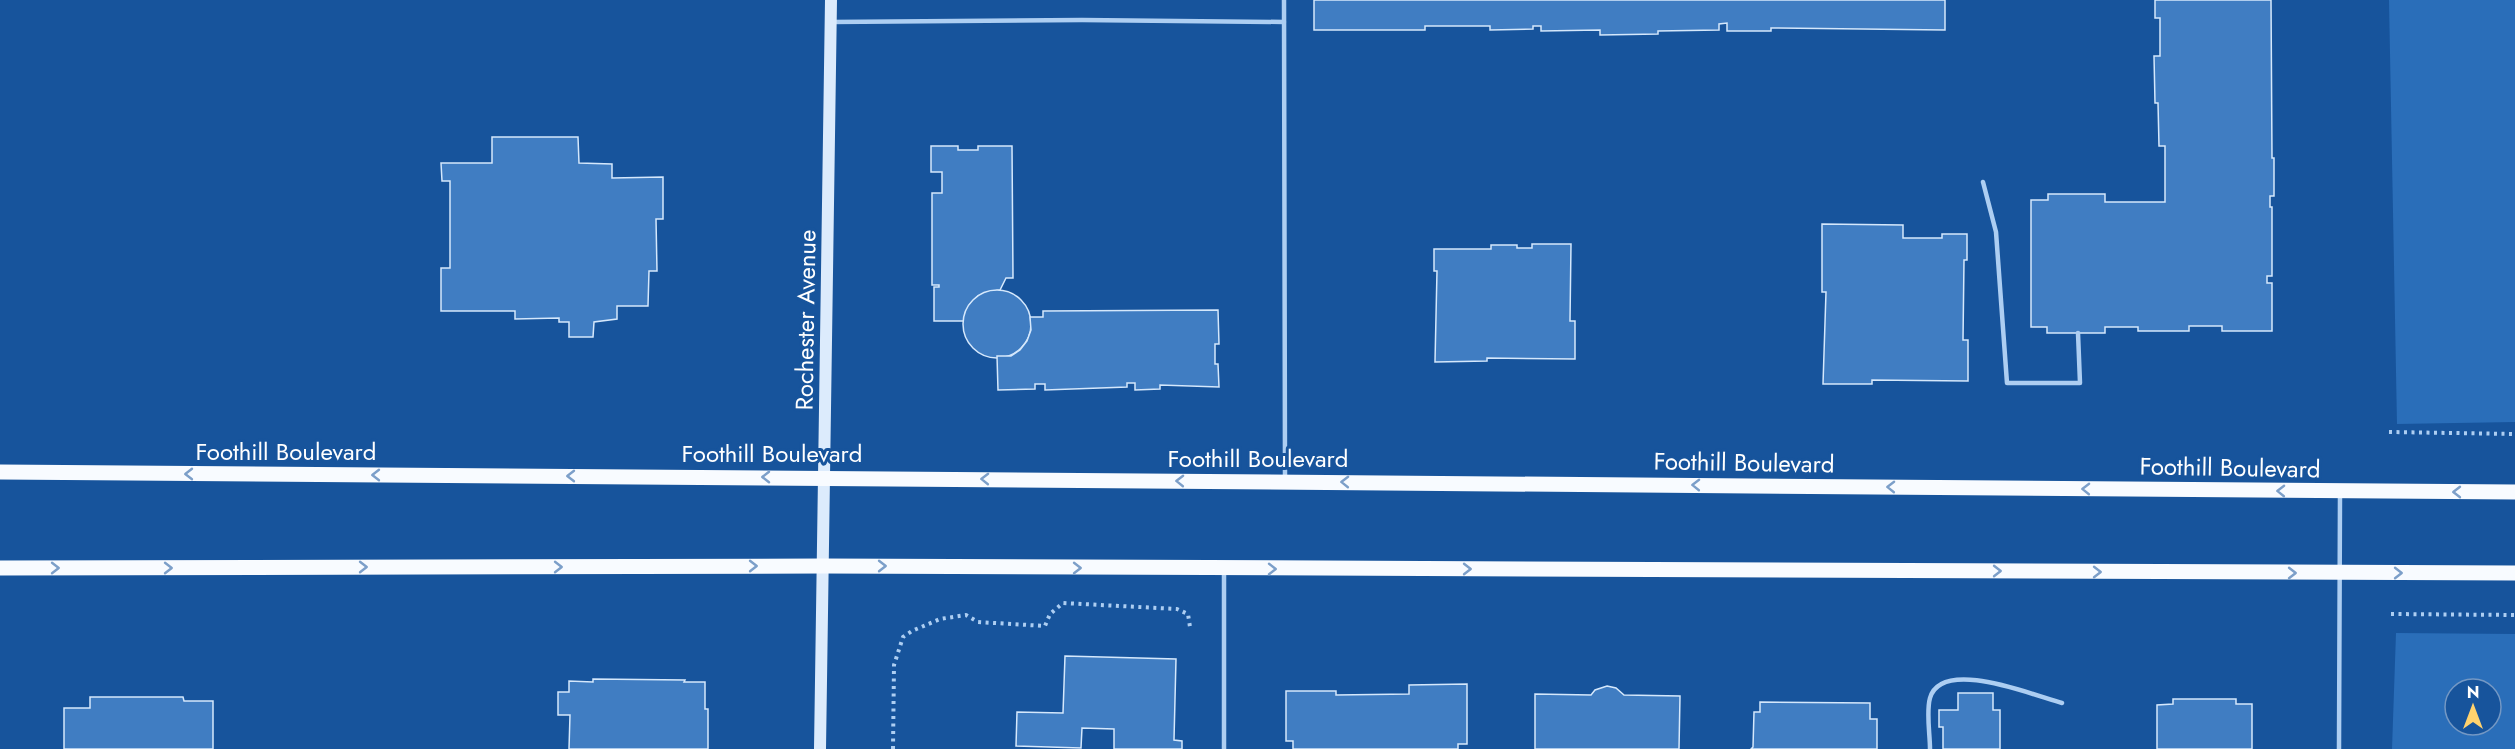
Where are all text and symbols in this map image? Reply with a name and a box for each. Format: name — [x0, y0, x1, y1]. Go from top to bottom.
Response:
street label: Rochester Avenue — [786, 229, 825, 411]
street label: Foothill Boulevard — [196, 434, 376, 469]
street label: Foothill Boulevard — [682, 436, 862, 471]
street label: Foothill Boulevard — [1168, 441, 1348, 476]
street label: Foothill Boulevard — [1653, 443, 1835, 482]
street label: Foothill Boulevard — [2139, 448, 2321, 487]
one-way arrow — [184, 468, 193, 480]
one-way arrow — [371, 469, 380, 481]
one-way arrow — [566, 470, 575, 482]
one-way arrow — [761, 471, 770, 483]
one-way arrow — [980, 473, 989, 485]
one-way arrow — [1175, 474, 1184, 487]
one-way arrow — [1340, 476, 1349, 488]
one-way arrow — [1692, 479, 1701, 491]
one-way arrow — [1887, 481, 1896, 493]
one-way arrow — [2082, 483, 2091, 495]
one-way arrow — [2277, 485, 2286, 497]
one-way arrow — [2452, 486, 2461, 498]
one-way arrow — [749, 560, 758, 572]
one-way arrow — [877, 560, 886, 573]
one-way arrow — [359, 561, 368, 573]
one-way arrow — [554, 561, 563, 573]
one-way arrow — [50, 562, 59, 574]
one-way arrow — [164, 562, 173, 574]
one-way arrow — [1072, 562, 1081, 574]
one-way arrow — [1267, 563, 1276, 575]
one-way arrow — [1462, 563, 1471, 575]
one-way arrow — [1992, 565, 2001, 577]
one-way arrow — [2093, 566, 2102, 578]
one-way arrow — [2288, 567, 2297, 579]
one-way arrow — [2394, 567, 2403, 579]
north arrow — [2443, 677, 2503, 737]
text: N — [2467, 681, 2479, 704]

